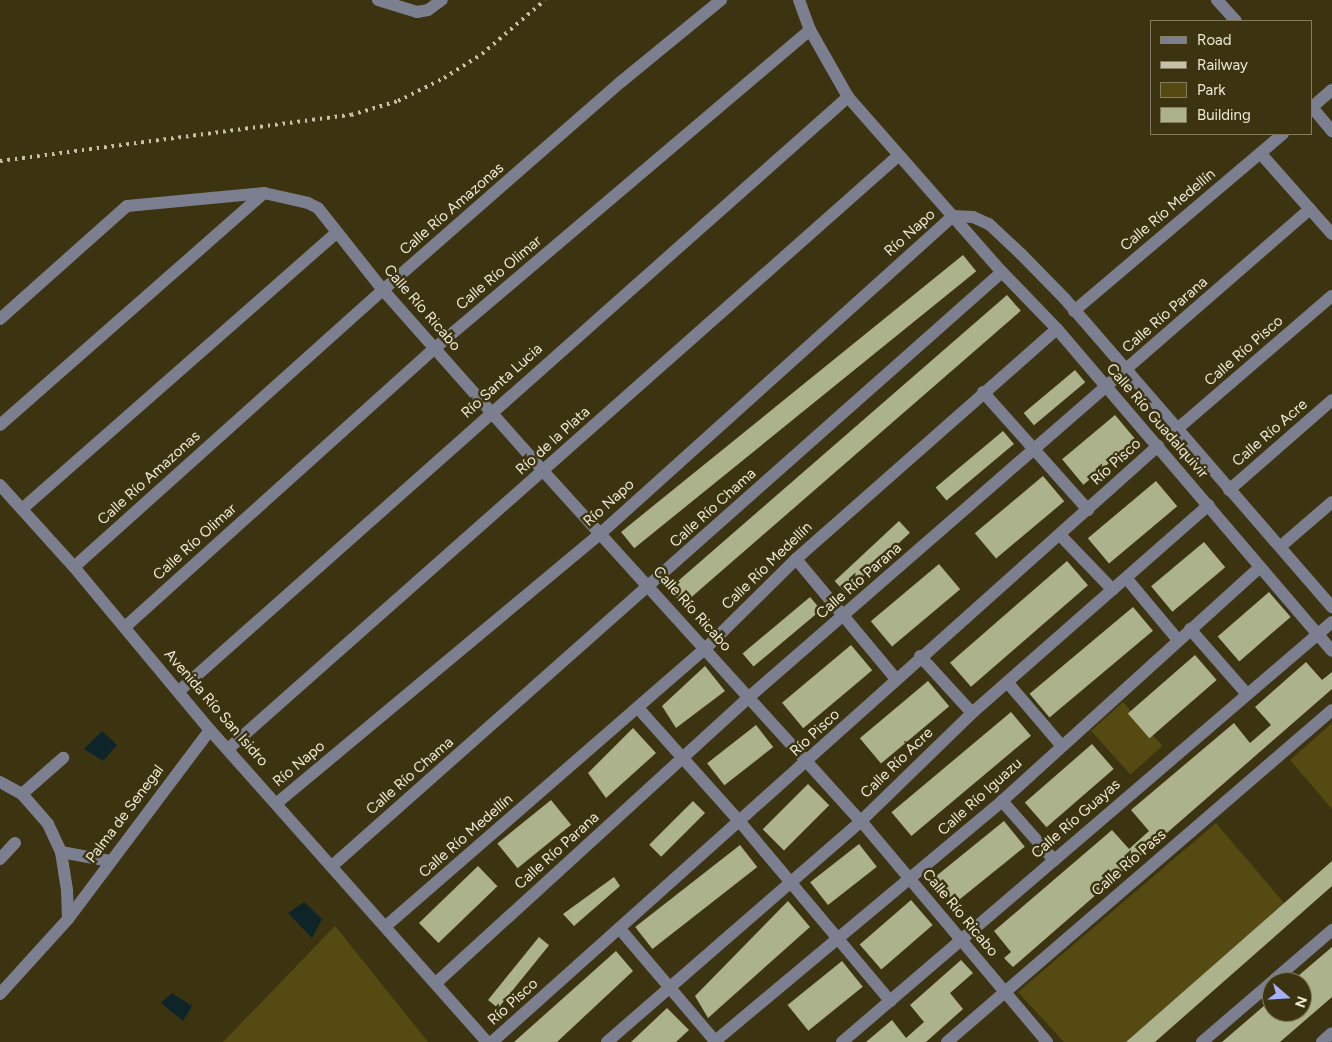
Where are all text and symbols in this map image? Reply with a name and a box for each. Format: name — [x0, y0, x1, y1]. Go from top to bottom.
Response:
legend — [1150, 20, 1312, 135]
text: Road — [1197, 31, 1232, 49]
text: Railway — [1197, 56, 1248, 74]
text: Park — [1197, 81, 1226, 99]
text: Building — [1197, 106, 1251, 124]
street label: Calle Río Amazonas — [396, 159, 508, 259]
street label: Calle Río Medellín — [1117, 165, 1219, 255]
street label: Río Napo — [881, 206, 939, 260]
street label: Calle Río Olimar — [453, 232, 545, 314]
street label: Calle Río Ricabo — [380, 261, 464, 355]
street label: Calle Río Parana — [1119, 273, 1211, 357]
street label: Calle Río Pisco — [1201, 312, 1287, 390]
street label: Río Santa Lucia — [458, 340, 546, 422]
street label: Calle Río Guadalquivir — [1102, 360, 1212, 482]
street label: Calle Río Acre — [1229, 395, 1311, 471]
street label: Río de la Plata — [512, 403, 594, 479]
street label: Calle Río Amazonas — [94, 427, 204, 529]
street label: Río Pisco — [1087, 435, 1145, 489]
street label: Calle Río Chama — [666, 465, 760, 551]
street label: Río Napo — [580, 476, 638, 530]
street label: Calle Río Olimar — [150, 500, 240, 584]
street label: Calle Río Medellín — [718, 518, 816, 614]
street label: Calle Río Parana — [813, 539, 905, 623]
street label: Calle Río Ricabo — [649, 563, 735, 655]
street label: Avenida Río San Isidro — [160, 646, 272, 770]
street label: Río Pisco — [786, 706, 844, 760]
street label: Calle Río Acre — [857, 724, 937, 802]
street label: Calle Río Chama — [363, 733, 457, 819]
street label: Río Napo — [269, 737, 329, 791]
street label: Calle Río Iguazu — [934, 755, 1026, 839]
street label: Palma de Senegal — [82, 761, 168, 867]
street label: Calle Río Guayas — [1028, 776, 1124, 862]
street label: Calle Río Medellín — [415, 790, 517, 882]
street label: Calle Río Parana — [511, 808, 603, 894]
street label: Calle Río Pass — [1088, 826, 1170, 900]
street label: Calle Río Ricabo — [918, 866, 1002, 960]
north arrow — [1262, 972, 1312, 1022]
street label: Río Pisco — [484, 975, 542, 1029]
text: N — [1291, 994, 1311, 1010]

